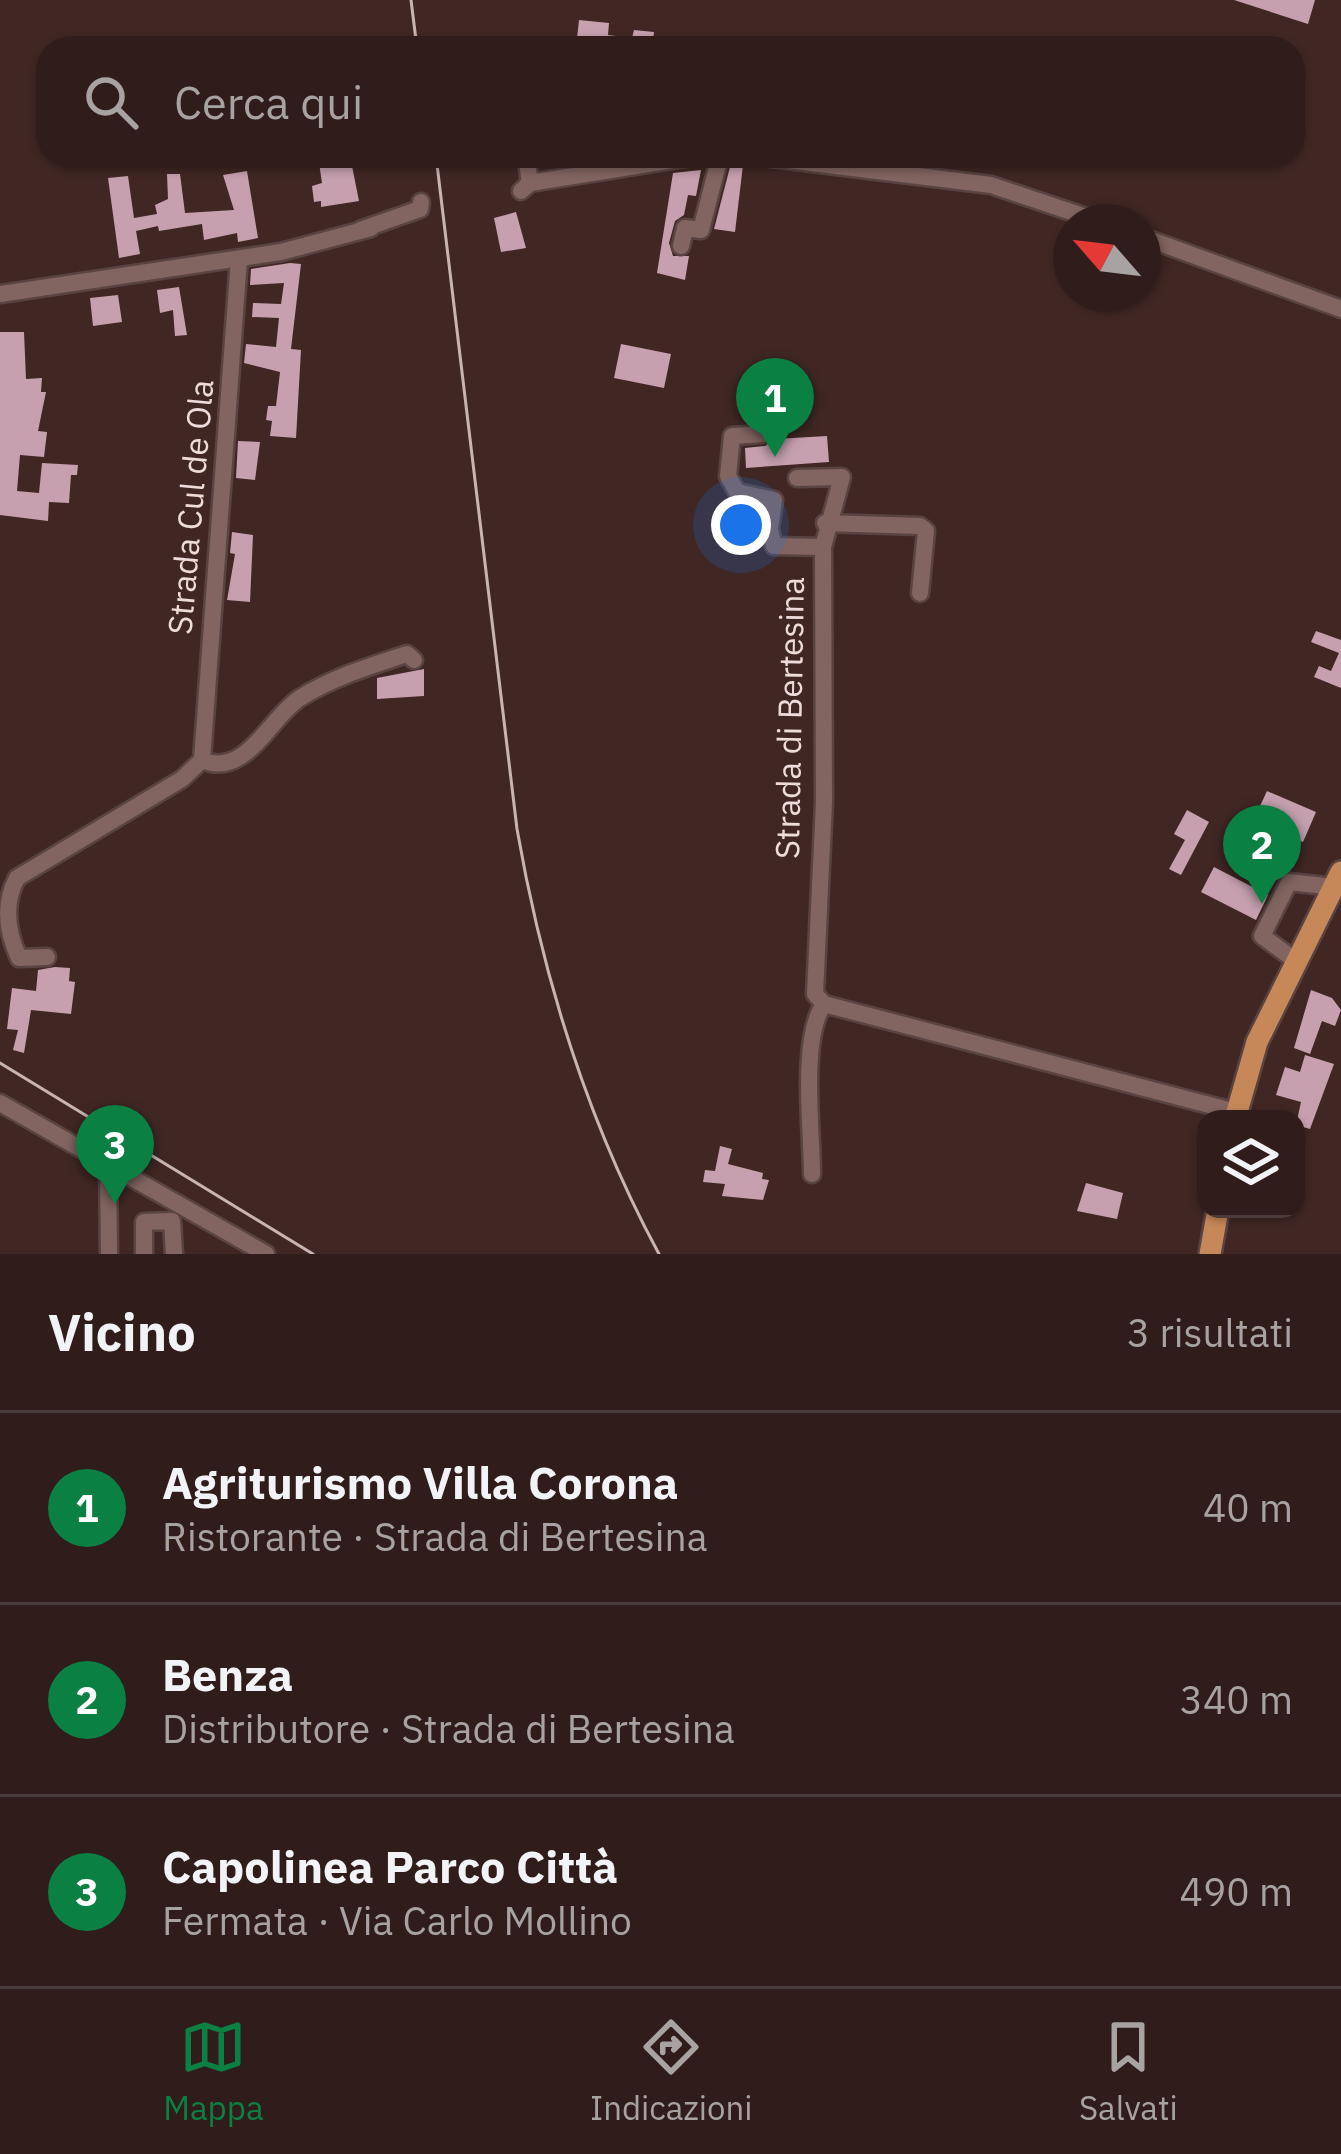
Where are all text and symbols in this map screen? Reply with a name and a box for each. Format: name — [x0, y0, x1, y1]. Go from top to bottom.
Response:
search box — [36, 36, 1305, 168]
icon: search — [78, 69, 144, 135]
text: Cerca qui — [174, 73, 363, 131]
north arrow — [1053, 204, 1161, 312]
pin: 1 — [736, 358, 814, 457]
street label: Strada Cul de Ola — [157, 378, 223, 636]
your location — [711, 495, 771, 555]
street label: Strada di Bertesina — [765, 577, 813, 859]
pin: 2 — [1223, 805, 1301, 904]
pin: 3 — [76, 1105, 154, 1204]
map controls — [1197, 1110, 1305, 1218]
button: layers — [1197, 1110, 1305, 1218]
text: Vicino — [48, 1299, 196, 1365]
text: 3 risultati — [1127, 1307, 1293, 1358]
text: Agriturismo Villa Corona — [162, 1453, 678, 1511]
text: 1 — [75, 1482, 99, 1533]
text: 40 m — [1203, 1482, 1293, 1533]
text: Ristorante · Strada di Bertesina — [162, 1511, 708, 1562]
text: Benza — [162, 1645, 293, 1703]
text: 2 — [75, 1674, 99, 1725]
text: 340 m — [1180, 1674, 1293, 1725]
text: Distributore · Strada di Bertesina — [162, 1703, 735, 1754]
text: Capolinea Parco Città — [162, 1837, 618, 1895]
text: 3 — [75, 1866, 99, 1917]
text: 490 m — [1180, 1866, 1293, 1917]
text: Fermata · Via Carlo Mollino — [162, 1895, 632, 1946]
tab: Mappa — [163, 2014, 264, 2129]
tab: Indicazioni — [590, 2014, 753, 2129]
tab: Salvati — [1079, 2014, 1178, 2129]

